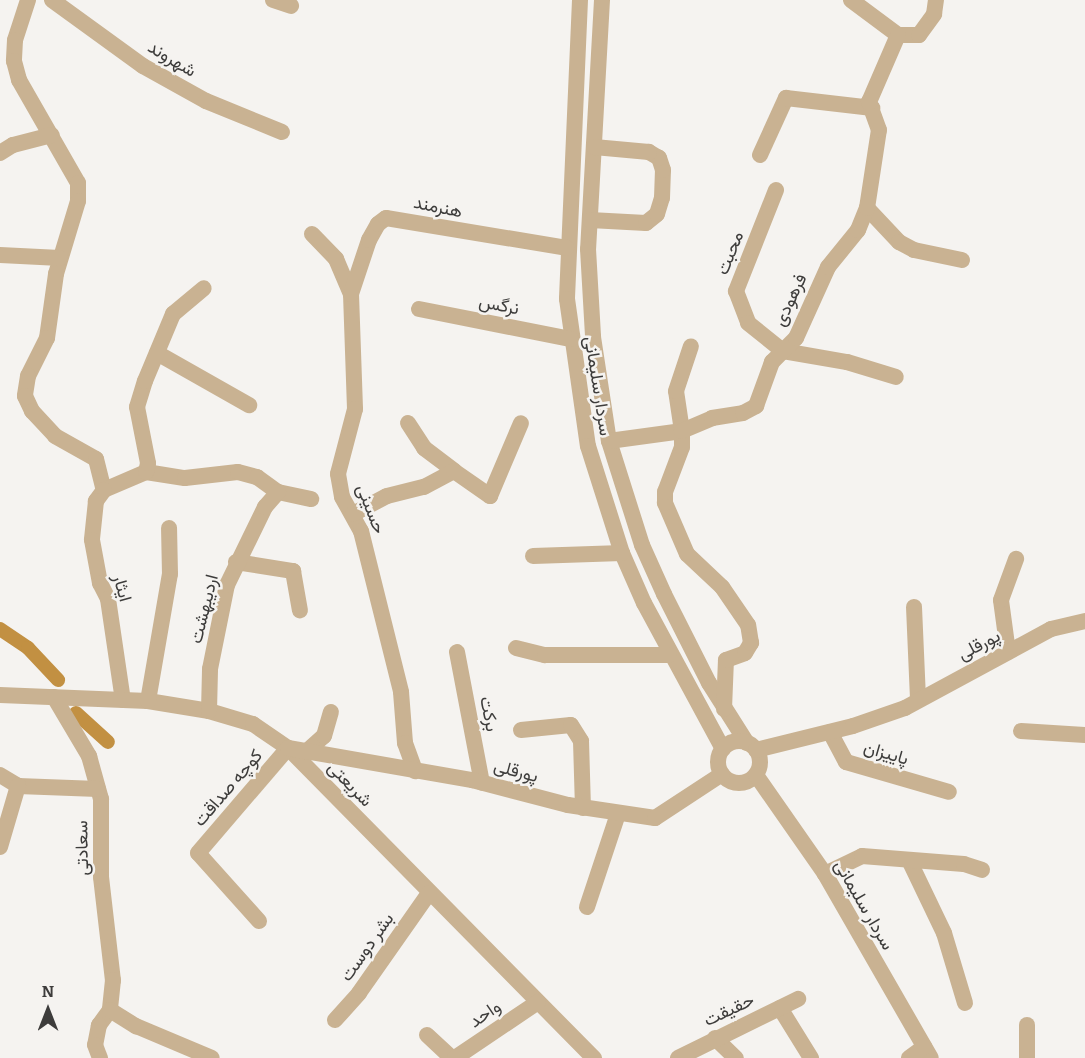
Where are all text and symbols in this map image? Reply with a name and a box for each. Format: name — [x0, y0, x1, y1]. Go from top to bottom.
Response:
street label: شهروند — [144, 36, 200, 82]
street label: هنرمند — [412, 191, 464, 223]
street label: محبت — [712, 228, 748, 278]
street label: فرهودی — [768, 270, 812, 330]
street label: نرگس — [477, 291, 521, 319]
street label: سردار سلیمانی — [579, 335, 617, 437]
street label: حسینی — [352, 481, 390, 537]
street label: ایثار — [108, 572, 136, 604]
street label: اردیبهشت — [185, 572, 223, 646]
street label: پورقلی — [954, 625, 1004, 665]
street label: برکت — [475, 695, 503, 733]
street label: پاییزان — [861, 736, 911, 770]
street label: کوچه صداقت — [189, 745, 267, 831]
street label: پورقلی — [491, 755, 541, 787]
street label: شریعتی — [323, 757, 377, 811]
street label: سعادتی — [71, 820, 93, 876]
street label: سردار سلیمانی — [830, 856, 898, 954]
street label: بشر دوست — [336, 909, 398, 985]
north arrow — [18, 980, 78, 1040]
text: N — [42, 982, 54, 1001]
street label: حقیقت — [700, 989, 758, 1031]
street label: واحد — [465, 996, 505, 1032]

